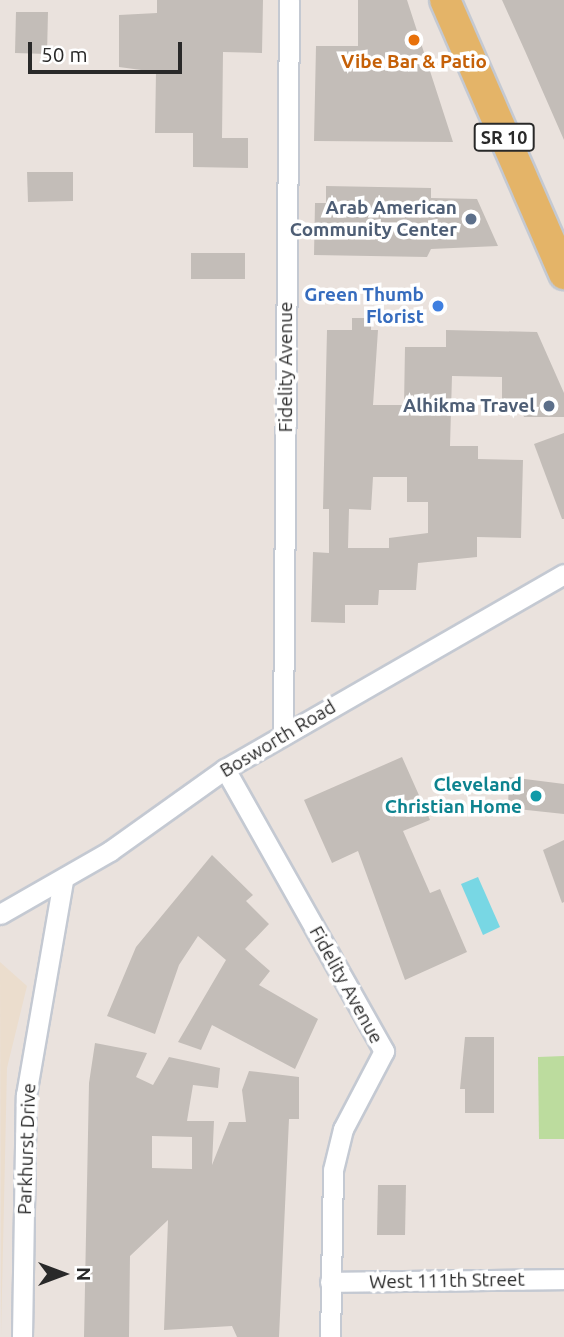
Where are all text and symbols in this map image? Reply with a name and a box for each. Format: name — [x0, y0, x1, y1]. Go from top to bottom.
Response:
scale bar — [32, 28, 186, 72]
marker: Vibe Bar & Patio — [406, 32, 422, 48]
text: 50 m — [41, 42, 88, 66]
place label: Vibe Bar & Patio — [341, 51, 487, 73]
road number: SR 10 — [472, 122, 536, 152]
place label: Arab American Community Center — [290, 197, 457, 241]
marker: Arab American Community Center — [463, 211, 479, 227]
place label: Green Thumb Florist — [304, 284, 424, 328]
marker: Green Thumb Florist — [430, 298, 446, 314]
street label: Fidelity Avenue — [275, 302, 297, 432]
place label: Alhikma Travel — [403, 395, 535, 417]
marker: Alhikma Travel — [541, 398, 557, 414]
street label: Bosworth Road — [216, 696, 340, 782]
place label: Cleveland Christian Home — [385, 774, 522, 818]
marker: Cleveland Christian Home — [528, 788, 544, 804]
street label: Fidelity Avenue — [304, 922, 388, 1048]
street label: Parkhurst Drive — [13, 1083, 41, 1215]
north arrow — [28, 1239, 98, 1309]
text: N — [73, 1267, 95, 1281]
street label: West 111th Street — [369, 1268, 525, 1294]

